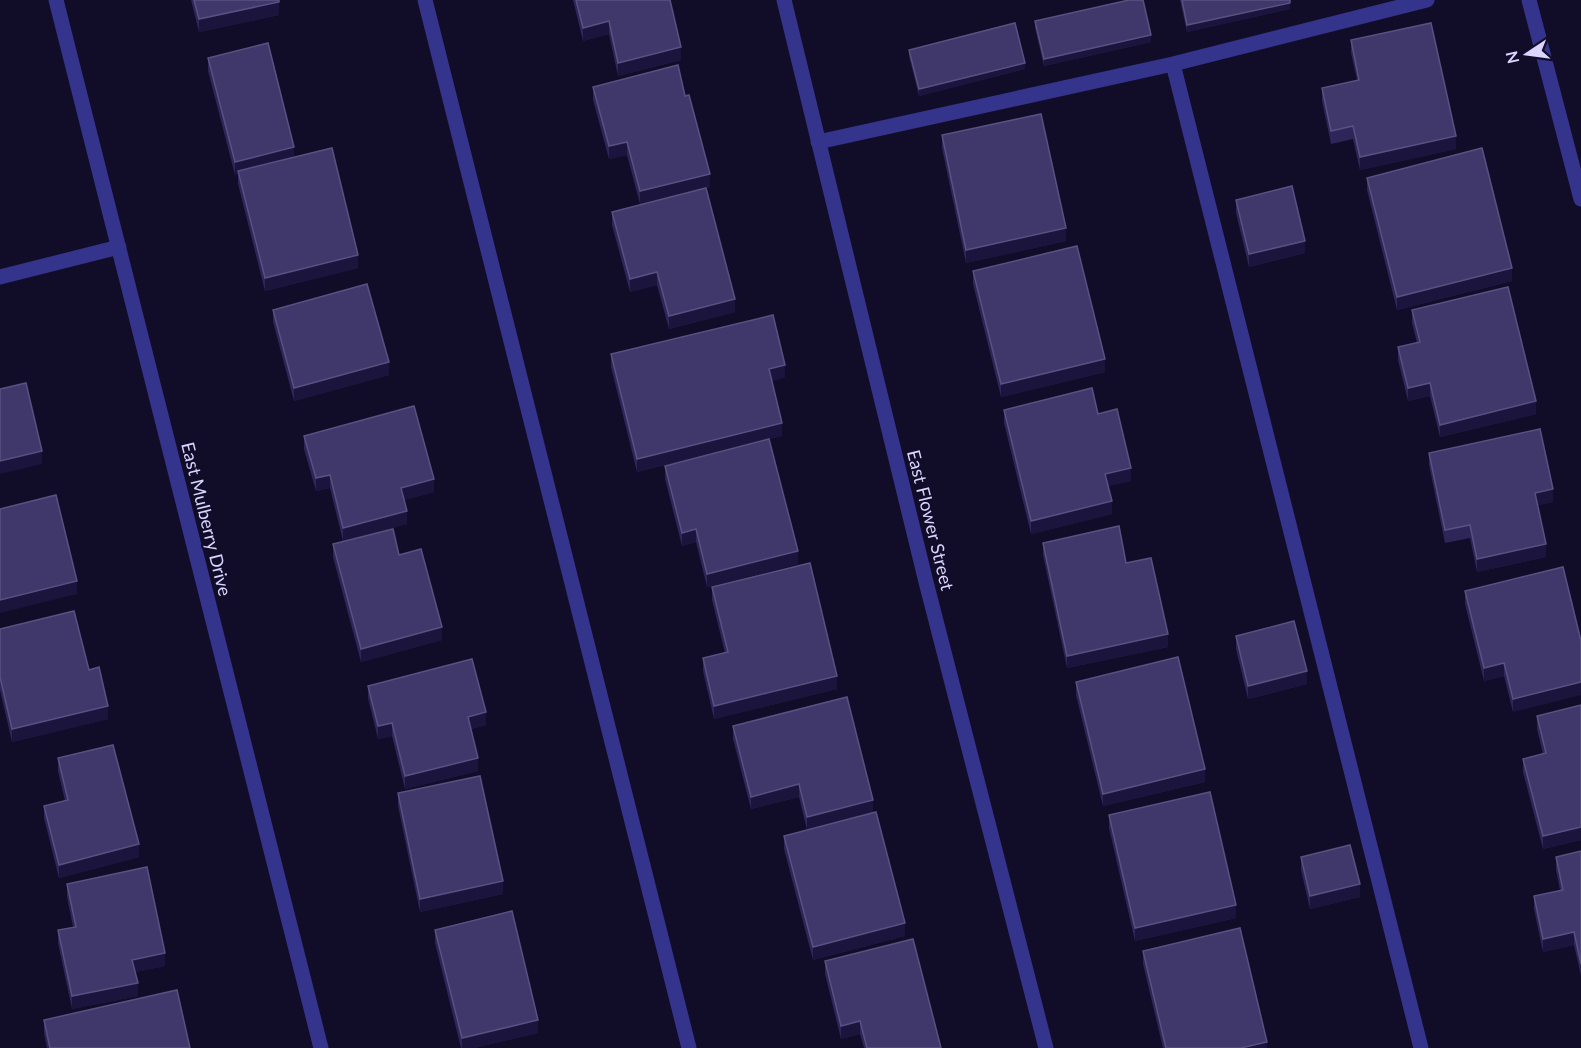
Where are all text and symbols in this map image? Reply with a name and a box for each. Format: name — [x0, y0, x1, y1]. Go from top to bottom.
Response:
north arrow — [1497, 24, 1557, 84]
text: N — [1501, 49, 1523, 66]
street label: East Mulberry Drive — [177, 440, 237, 598]
street label: East Flower Street — [903, 447, 959, 593]

